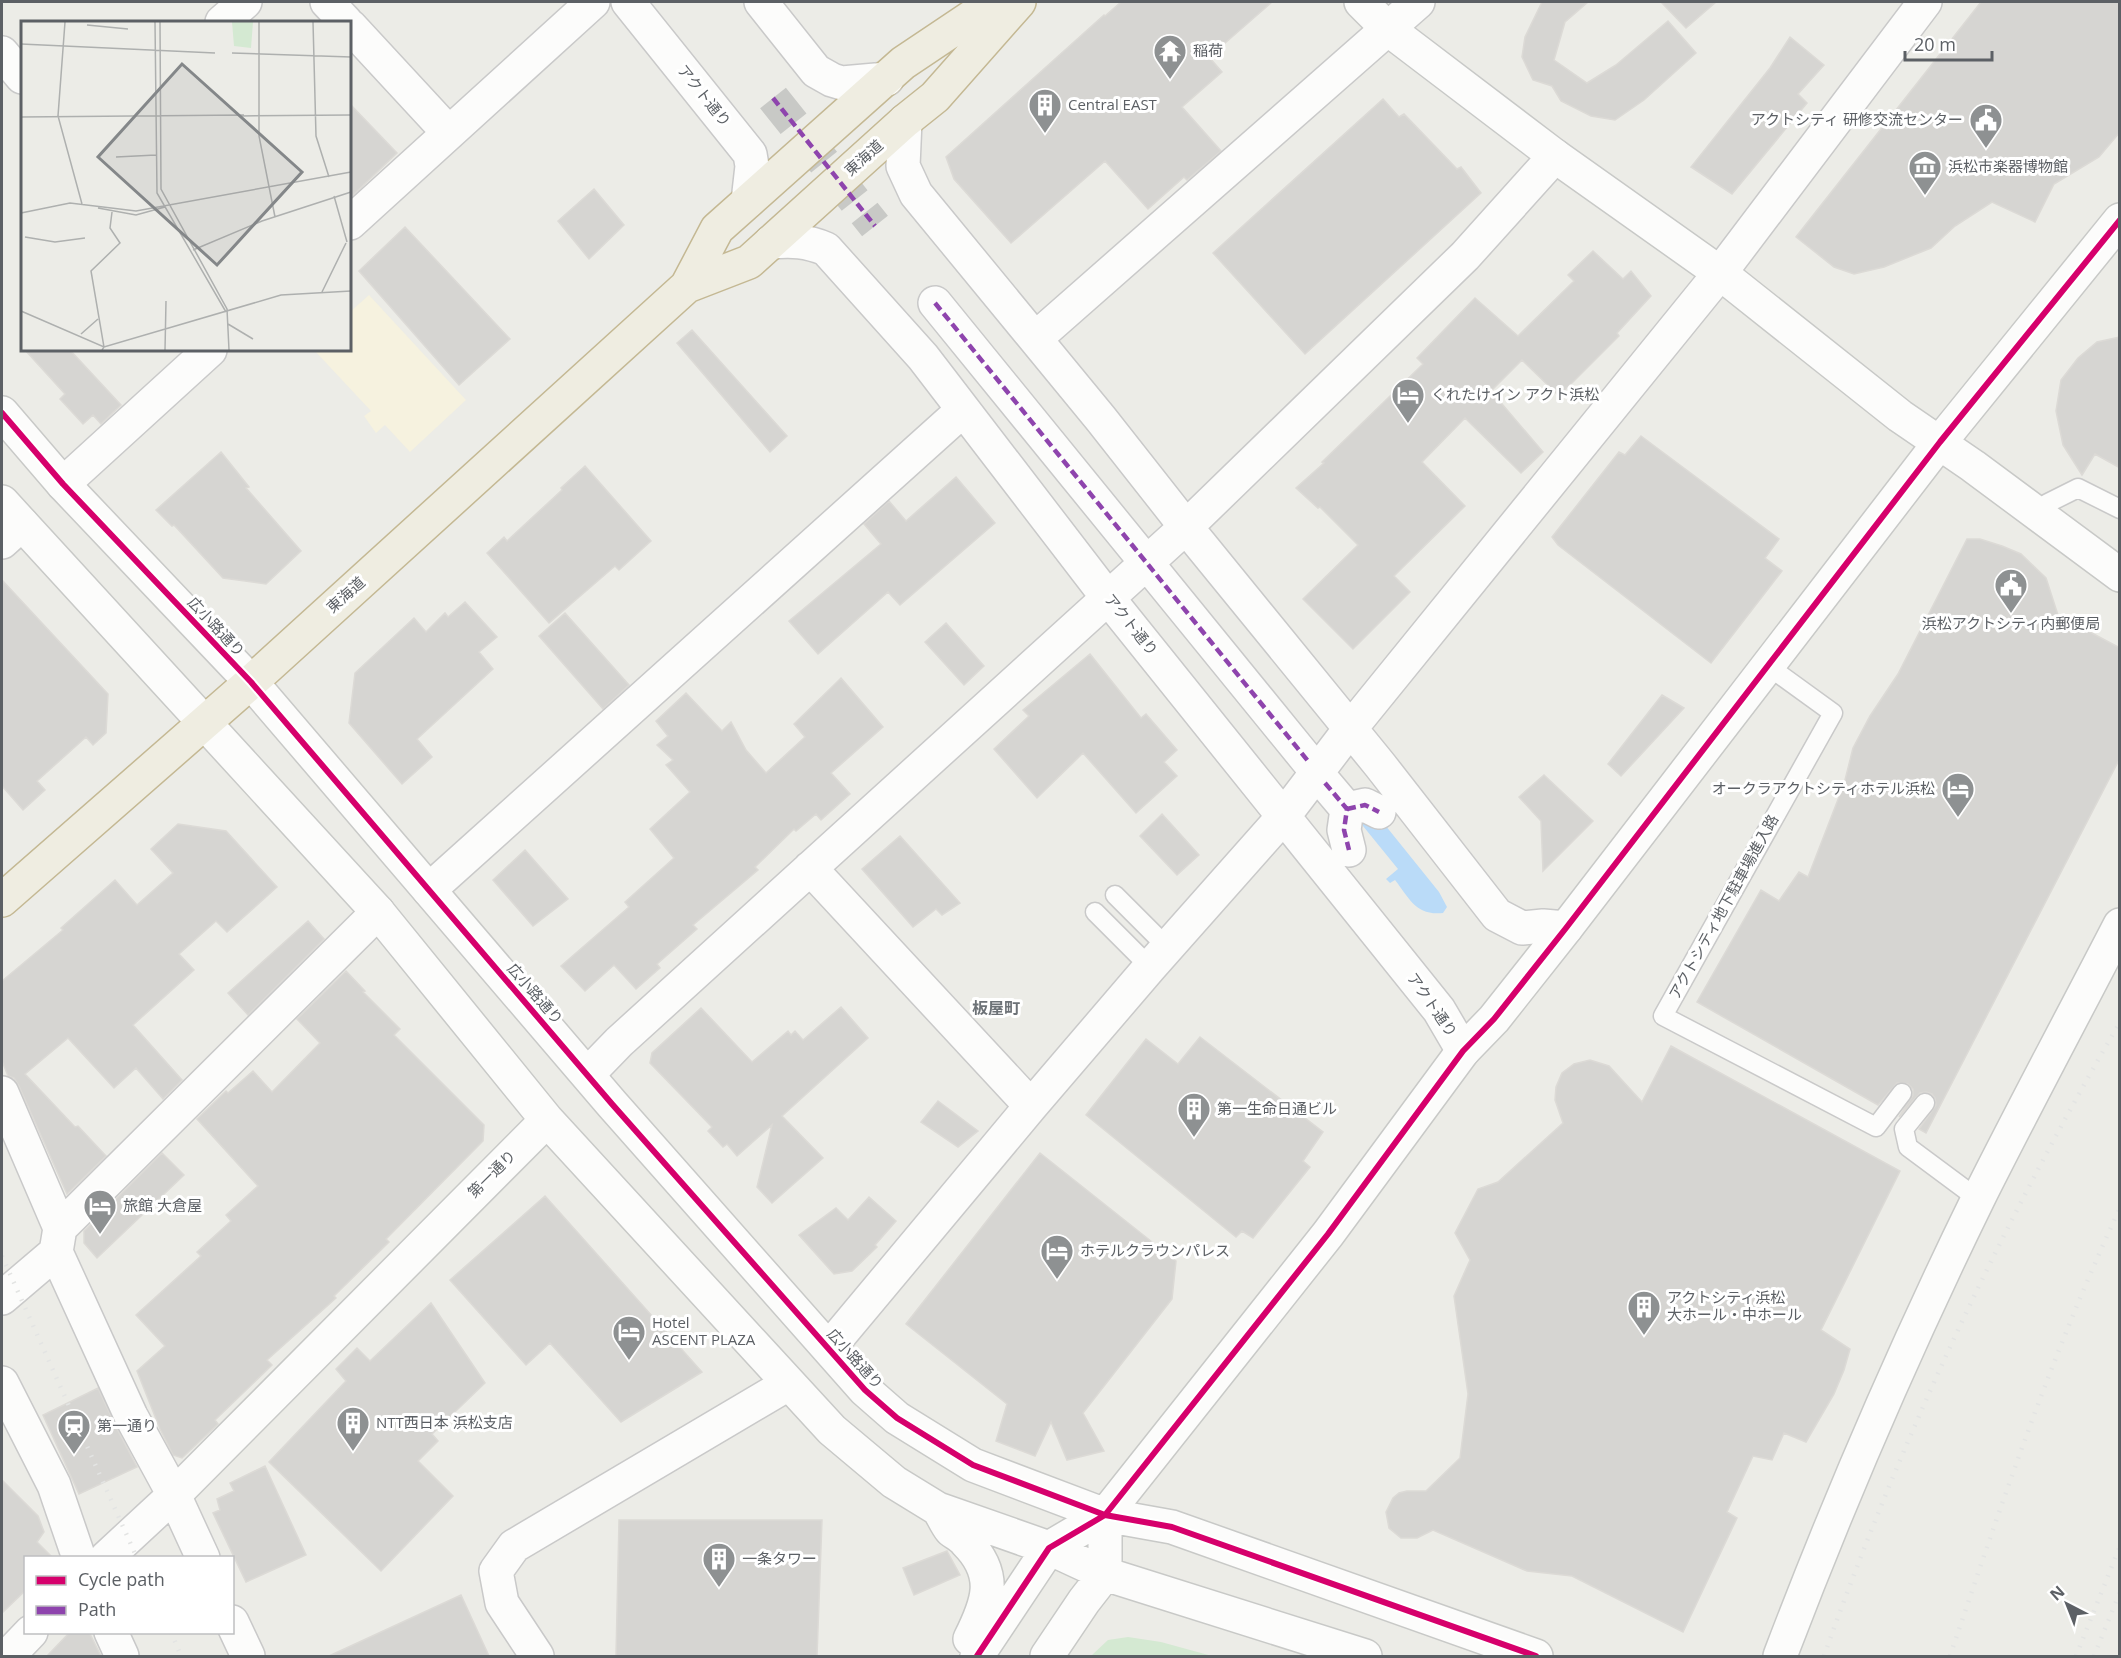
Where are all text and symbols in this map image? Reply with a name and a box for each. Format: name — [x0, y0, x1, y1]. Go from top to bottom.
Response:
inset map — [21, 21, 351, 351]
scale bar — [1905, 24, 1992, 62]
text: 20 m — [1914, 32, 1956, 56]
temple icon: 稲荷 — [1152, 33, 1188, 80]
place label: 稲荷 — [1193, 40, 1223, 60]
street label: アクト通り — [674, 60, 736, 131]
building icon: Central EAST — [1027, 87, 1063, 134]
place label: Central EAST — [1068, 94, 1158, 114]
public building icon: アクトシティ 研修交流センター — [1968, 102, 2004, 149]
place label: アクトシティ 研修交流センター — [1751, 109, 1963, 129]
street label: 東海道 — [840, 135, 887, 180]
museum icon: 浜松市楽器博物館 — [1907, 149, 1943, 196]
place label: 浜松市楽器博物館 — [1948, 156, 2068, 176]
hotel icon: くれたけイン アクト浜松 — [1390, 377, 1426, 424]
place label: くれたけイン アクト浜松 — [1431, 384, 1599, 404]
public building icon: 浜松アクトシティ内郵便局 — [1993, 567, 2029, 614]
street label: 東海道 — [322, 572, 369, 617]
street label: アクト通り — [1101, 589, 1163, 660]
street label: 広小路通り — [184, 592, 250, 661]
place label: 浜松アクトシティ内郵便局 — [1922, 613, 2100, 633]
hotel icon: オークラアクトシティホテル浜松 — [1940, 771, 1976, 818]
place label: オークラアクトシティホテル浜松 — [1712, 778, 1935, 798]
street label: アクトシティ地下駐車場進入路 — [1664, 811, 1782, 1002]
street label: 広小路通り — [504, 958, 568, 1028]
street label: アクト通り — [1403, 968, 1462, 1041]
district label: 板屋町 — [972, 997, 1020, 1019]
building icon: 第一生命日通ビル — [1176, 1091, 1212, 1138]
place label: 第一生命日通ビル — [1217, 1098, 1337, 1118]
street label: 第一通り — [463, 1145, 520, 1202]
hotel icon: 旅館 大倉屋 — [82, 1188, 118, 1235]
place label: 旅館 大倉屋 — [123, 1195, 202, 1215]
hotel icon: ホテルクラウンパレス — [1039, 1233, 1075, 1280]
place label: ホテルクラウンパレス — [1080, 1240, 1230, 1260]
place label: アクトシティ浜松 大ホール・中ホール — [1667, 1287, 1802, 1324]
building icon: アクトシティ浜松 大ホール・中ホール — [1626, 1289, 1662, 1336]
place label: Hotel ASCENT PLAZA — [652, 1312, 756, 1349]
hotel icon: Hotel ASCENT PLAZA — [611, 1314, 647, 1361]
street label: 広小路通り — [823, 1324, 888, 1393]
building icon: NTT西日本 浜松支店 — [335, 1405, 371, 1452]
station icon: 第一通り — [56, 1408, 92, 1455]
place label: NTT西日本 浜松支店 — [376, 1412, 513, 1432]
place label: 第一通り — [97, 1415, 157, 1435]
building icon: 一条タワー — [701, 1541, 737, 1588]
place label: 一条タワー — [742, 1548, 817, 1568]
legend — [24, 1556, 234, 1634]
text: Cycle path — [78, 1567, 165, 1591]
north arrow — [2037, 1574, 2097, 1634]
text: N — [2045, 1580, 2069, 1605]
text: Path — [78, 1597, 116, 1621]

